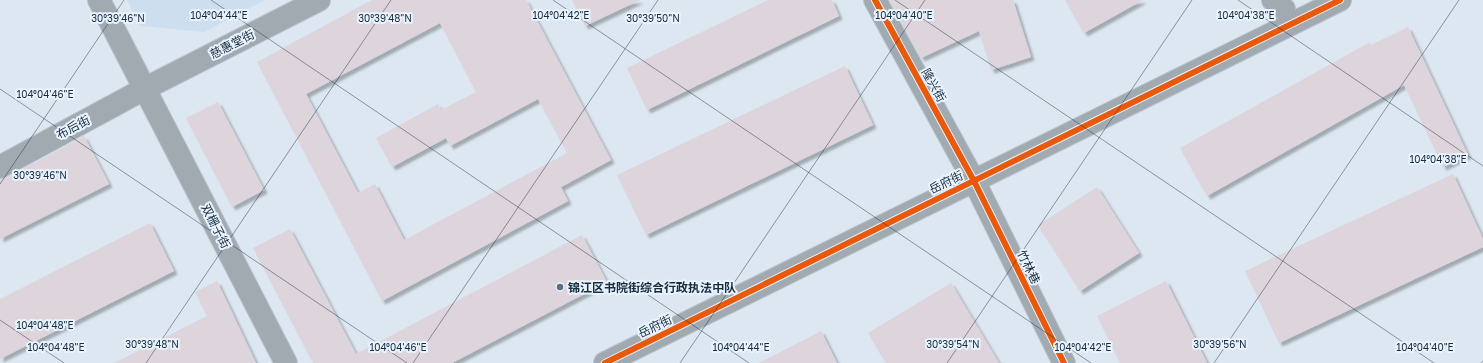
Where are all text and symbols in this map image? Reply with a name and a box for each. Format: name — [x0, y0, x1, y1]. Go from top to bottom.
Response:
text: 104°04'44"E — [190, 9, 248, 21]
text: 104°04'42"E — [533, 9, 589, 21]
text: 104°04'40"E — [875, 9, 933, 21]
text: 104°04'38"E — [1218, 9, 1275, 21]
text: 30°39'46"N — [91, 12, 145, 24]
text: 30°39'48"N — [358, 12, 412, 24]
text: 30°39'50"N — [626, 12, 680, 24]
street label: 慈惠堂街 — [207, 26, 257, 62]
street label: 隆兴街 — [919, 66, 949, 104]
text: 104°04'46"E — [16, 88, 74, 100]
street label: 布后街 — [54, 112, 92, 142]
text: 104°04'38"E — [1410, 153, 1467, 165]
street label: 岳府街 — [927, 167, 965, 197]
text: 30°39'46"N — [13, 169, 67, 181]
street label: 双栅子街 — [198, 201, 234, 251]
street label: 竹林巷 — [1014, 248, 1044, 286]
place label: 锦江区书院街综合行政执法中队 — [568, 280, 736, 295]
marker: 锦江区书院街综合行政执法中队 — [555, 282, 565, 292]
street label: 岳府街 — [636, 311, 674, 341]
text: 104°04'48"E — [16, 319, 74, 331]
text: 30°39'48"N — [125, 338, 179, 350]
text: 30°39'54"N — [926, 338, 980, 350]
text: 30°39'56"N — [1193, 338, 1247, 350]
text: 104°04'48"E — [27, 341, 85, 353]
text: 104°04'46"E — [369, 341, 427, 353]
text: 104°04'44"E — [712, 341, 770, 353]
text: 104°04'42"E — [1055, 341, 1111, 353]
text: 104°04'40"E — [1396, 341, 1454, 353]

